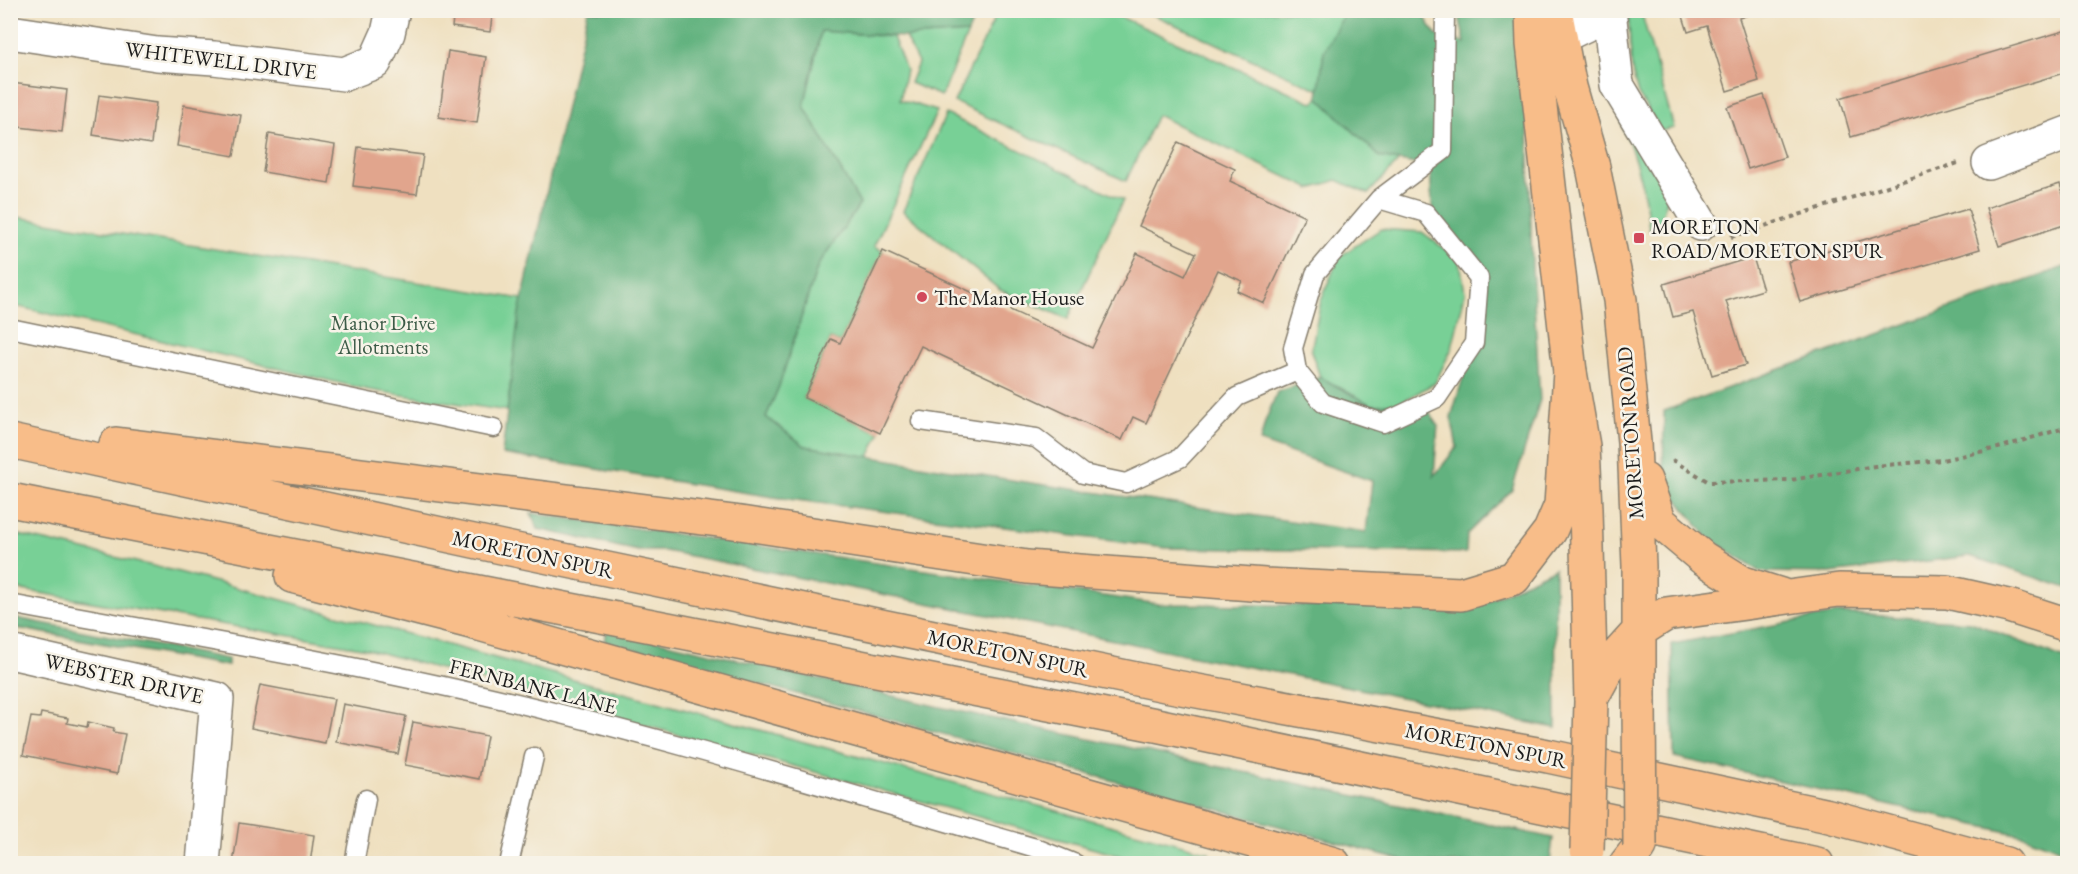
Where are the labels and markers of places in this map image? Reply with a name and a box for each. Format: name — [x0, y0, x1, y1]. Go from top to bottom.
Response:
place label: MORETON ROAD/MORETON SPUR — [1651, 213, 1884, 264]
marker: MORETON ROAD/MORETON SPUR — [1632, 231, 1646, 245]
place label: The Manor House — [934, 284, 1084, 311]
marker: The Manor House — [915, 290, 929, 304]

